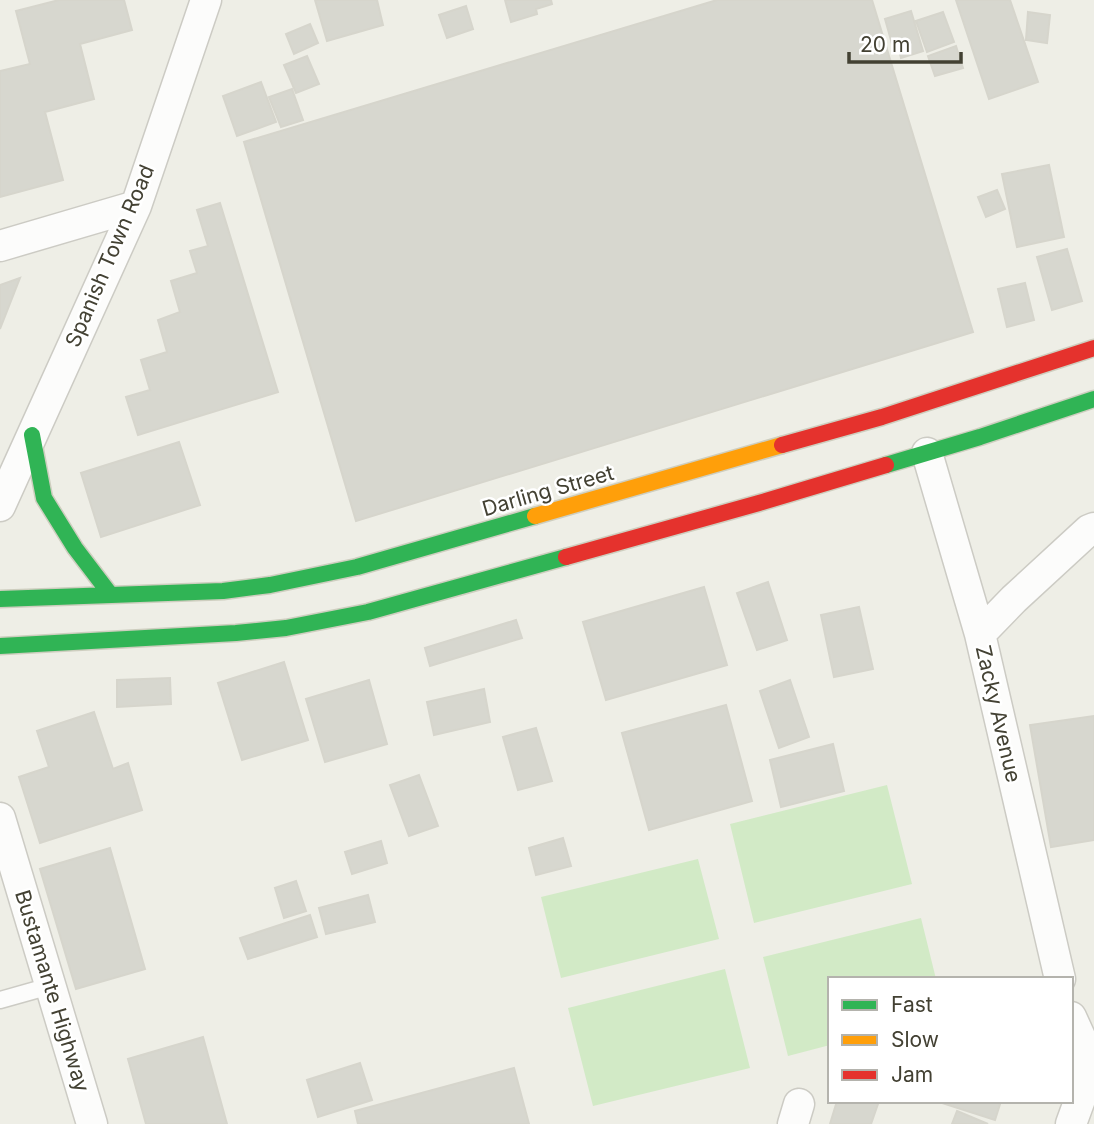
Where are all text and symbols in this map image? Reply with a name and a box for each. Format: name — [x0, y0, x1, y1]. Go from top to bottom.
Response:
scale bar — [849, 21, 961, 65]
text: 20 m — [860, 32, 910, 57]
street label: Spanish Town Road — [60, 161, 159, 351]
street label: Darling Street — [479, 460, 617, 521]
street label: Zacky Avenue — [971, 643, 1026, 785]
street label: Bustamante Highway — [10, 887, 95, 1095]
legend — [828, 977, 1073, 1103]
text: Fast — [891, 992, 933, 1017]
text: Slow — [891, 1027, 939, 1052]
text: Jam — [891, 1062, 933, 1087]

